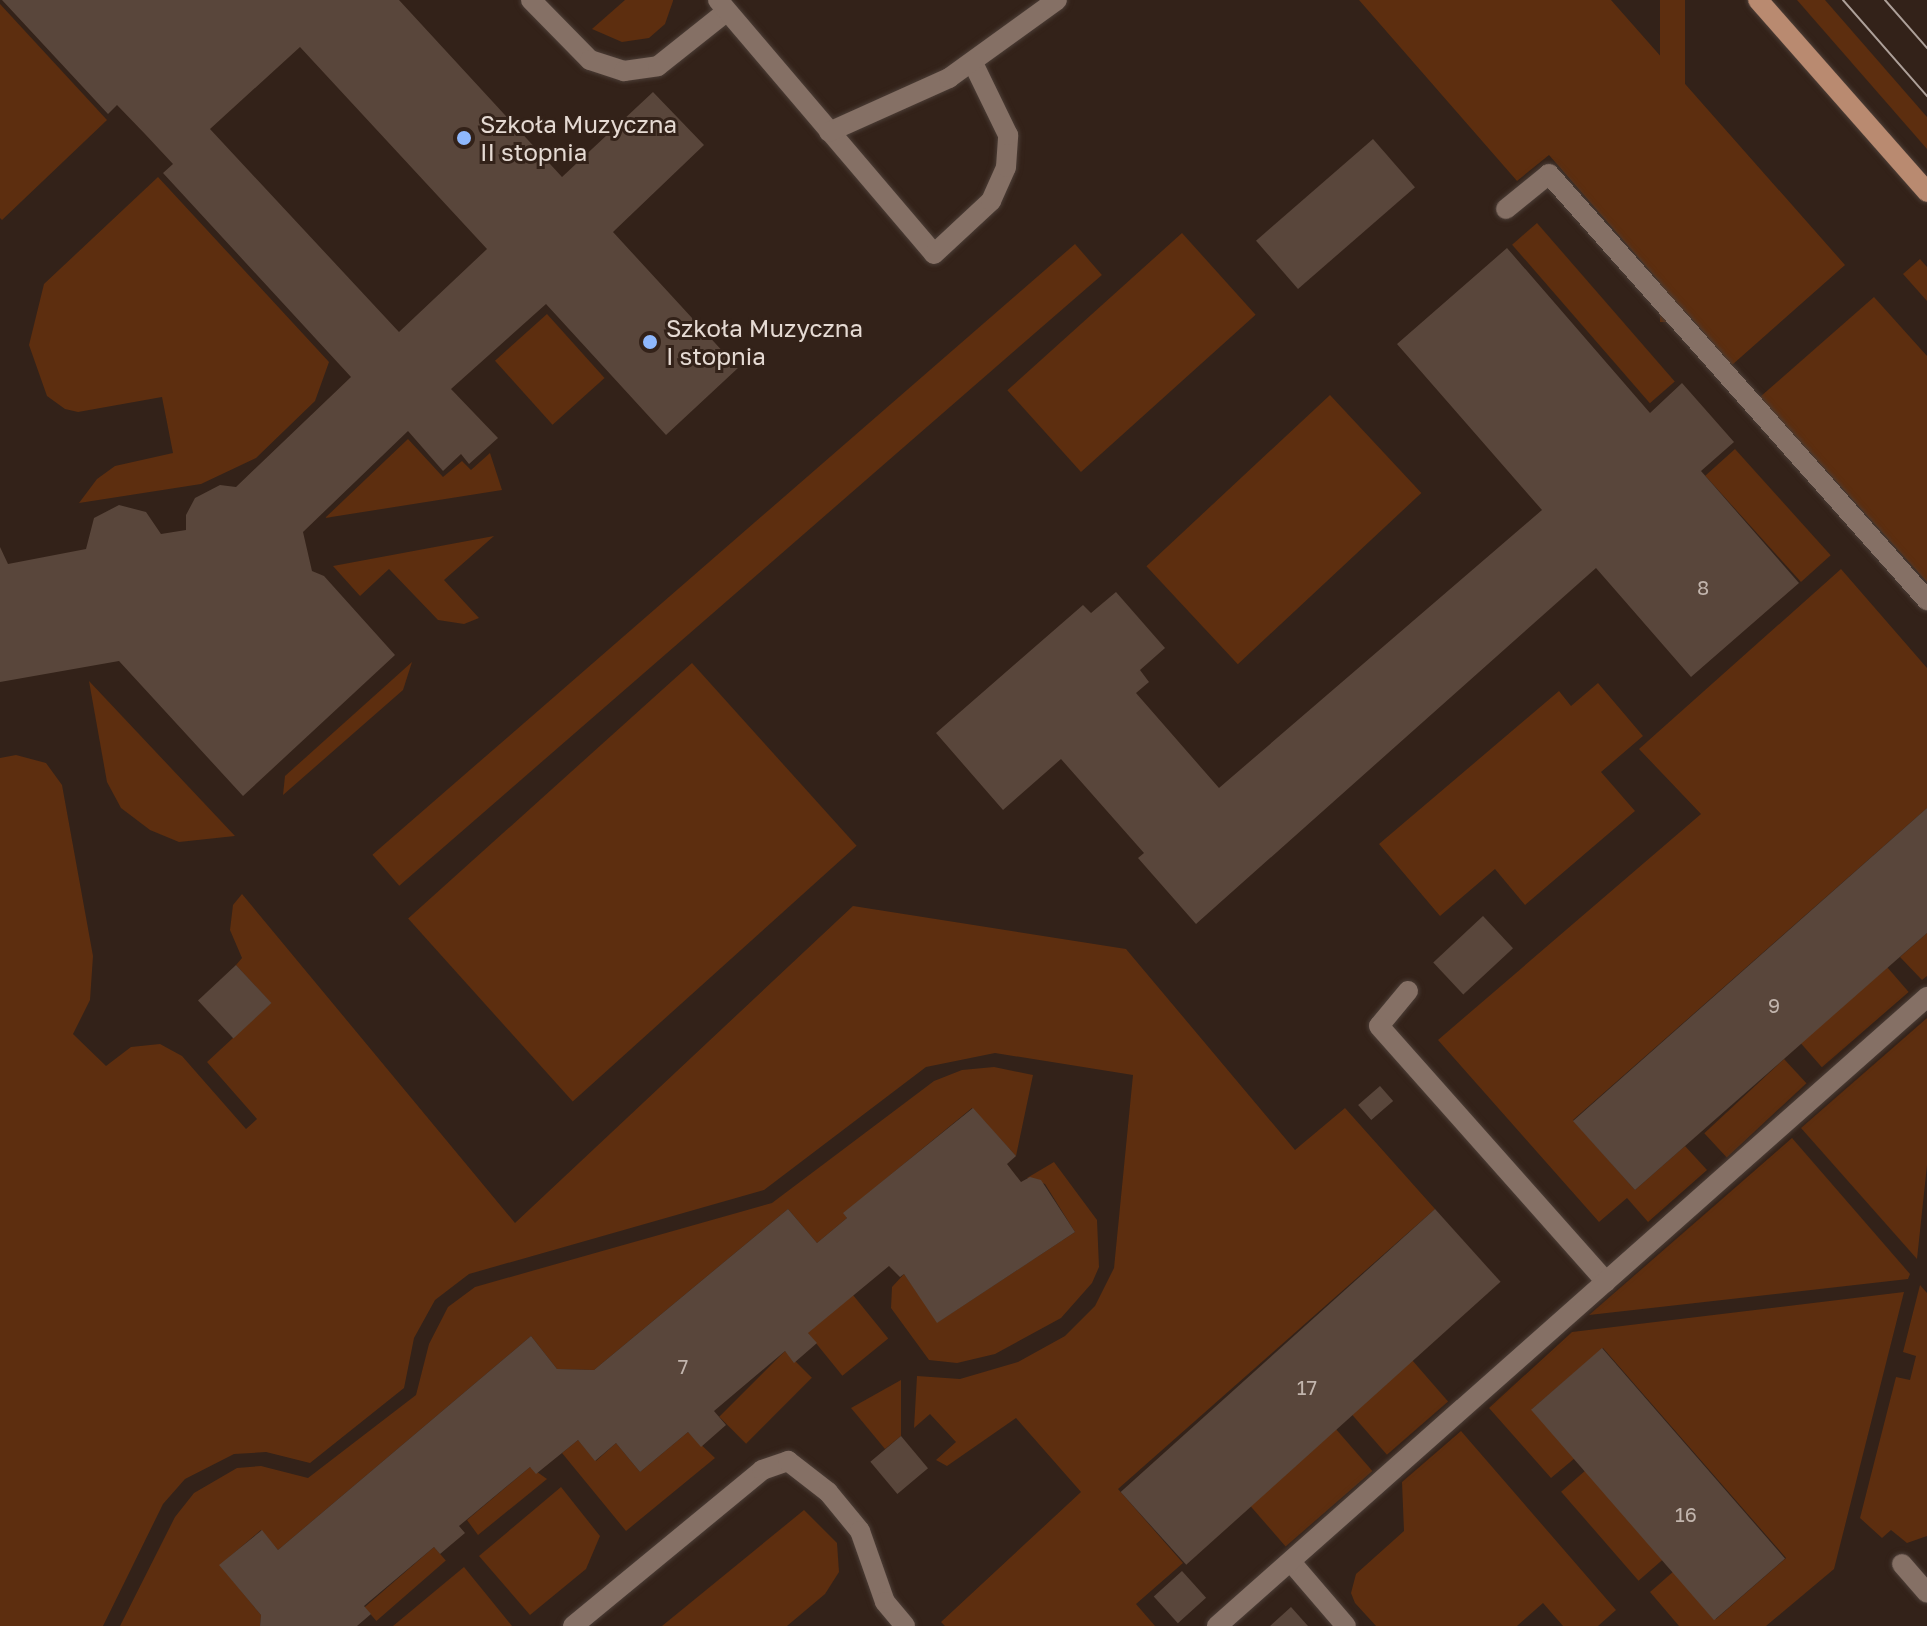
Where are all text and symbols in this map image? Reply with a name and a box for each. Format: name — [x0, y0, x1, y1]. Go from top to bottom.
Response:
place label: Szkoła Muzyczna II stopnia — [480, 110, 677, 166]
marker: Szkoła Muzyczna II stopnia — [455, 129, 473, 147]
place label: Szkoła Muzyczna I stopnia — [666, 314, 863, 370]
marker: Szkoła Muzyczna I stopnia — [641, 333, 659, 351]
house number: 8 — [1697, 575, 1709, 599]
house number: 9 — [1768, 993, 1780, 1017]
house number: 7 — [678, 1354, 688, 1378]
house number: 17 — [1297, 1375, 1317, 1399]
house number: 16 — [1675, 1502, 1697, 1526]

